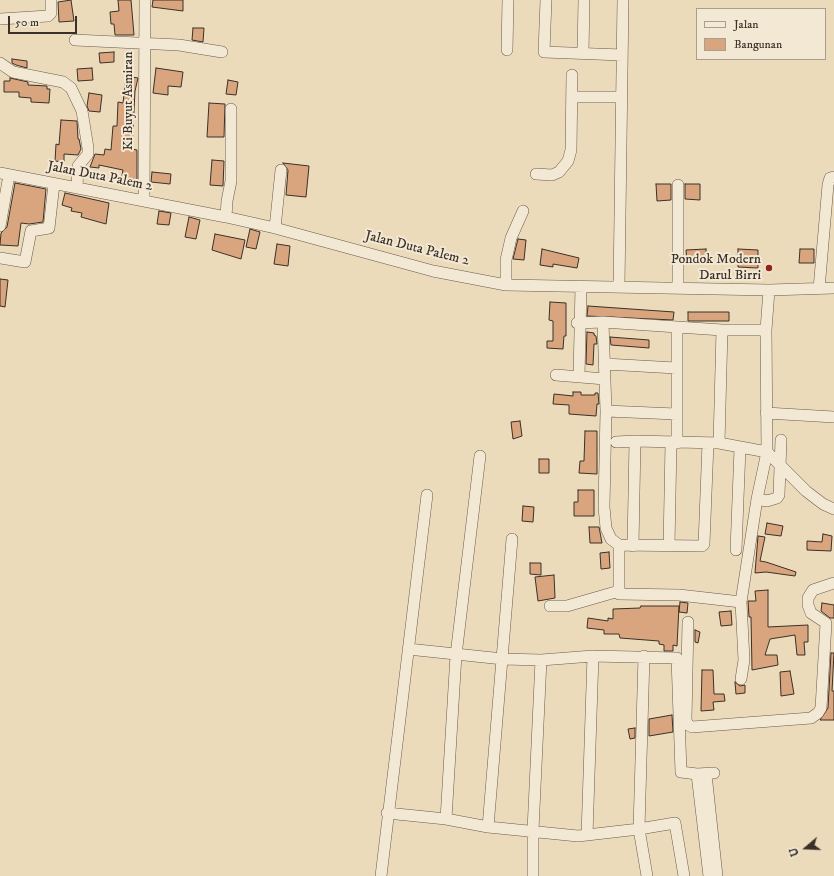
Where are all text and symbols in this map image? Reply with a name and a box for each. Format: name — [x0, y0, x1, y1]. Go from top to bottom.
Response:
scale bar — [10, 8, 79, 34]
legend — [696, 8, 826, 60]
text: 50 m — [15, 15, 39, 30]
text: Jalan — [734, 17, 759, 32]
text: Bangunan — [734, 37, 782, 52]
street label: Ki Buyut Asmiran — [121, 51, 137, 151]
street label: Jalan Duta Palem 2 — [46, 159, 154, 195]
street label: Jalan Duta Palem 2 — [363, 228, 471, 270]
place label: Pondok Modern Darul Birri — [671, 252, 761, 284]
marker: Pondok Modern Darul Birri — [764, 263, 774, 273]
north arrow — [786, 828, 826, 868]
text: U — [787, 846, 803, 858]

